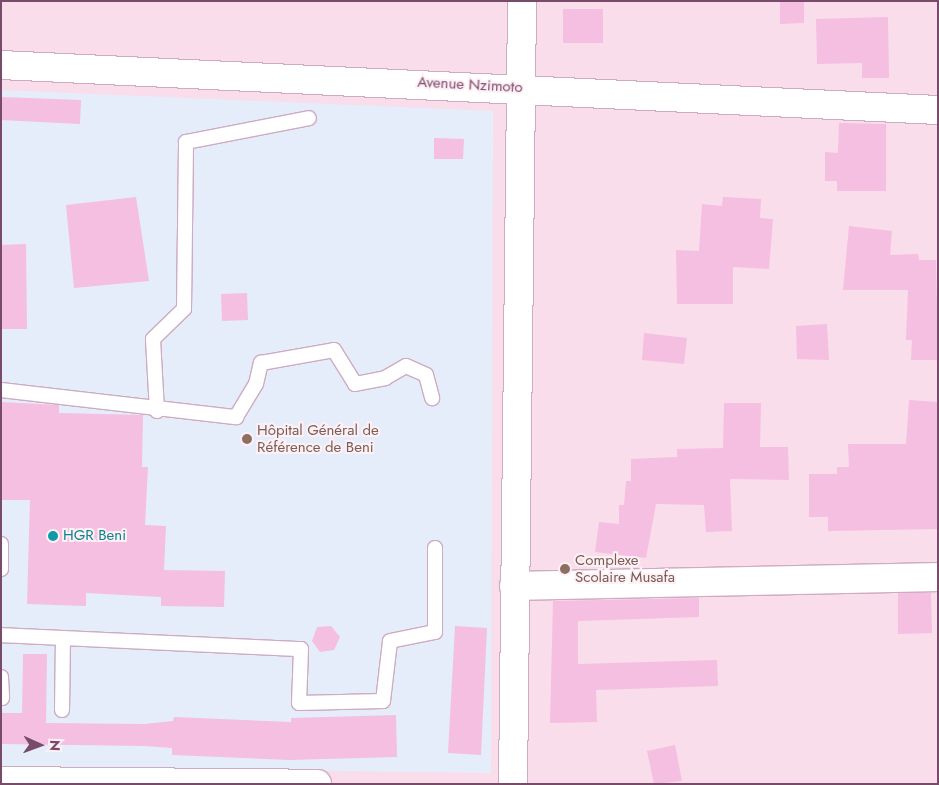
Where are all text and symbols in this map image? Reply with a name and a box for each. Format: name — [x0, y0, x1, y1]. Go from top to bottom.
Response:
street label: Avenue Nzimoto — [417, 73, 523, 97]
place label: Hôpital Général de Référence de Beni — [257, 421, 379, 456]
marker: Hôpital Général de Référence de Beni — [241, 433, 253, 445]
place label: HGR Beni — [63, 527, 126, 545]
marker: HGR Beni — [47, 530, 59, 542]
place label: Complexe Scolaire Musafa — [575, 551, 675, 586]
marker: Complexe Scolaire Musafa — [559, 563, 571, 575]
north arrow — [15, 720, 65, 770]
text: N — [45, 740, 65, 751]

